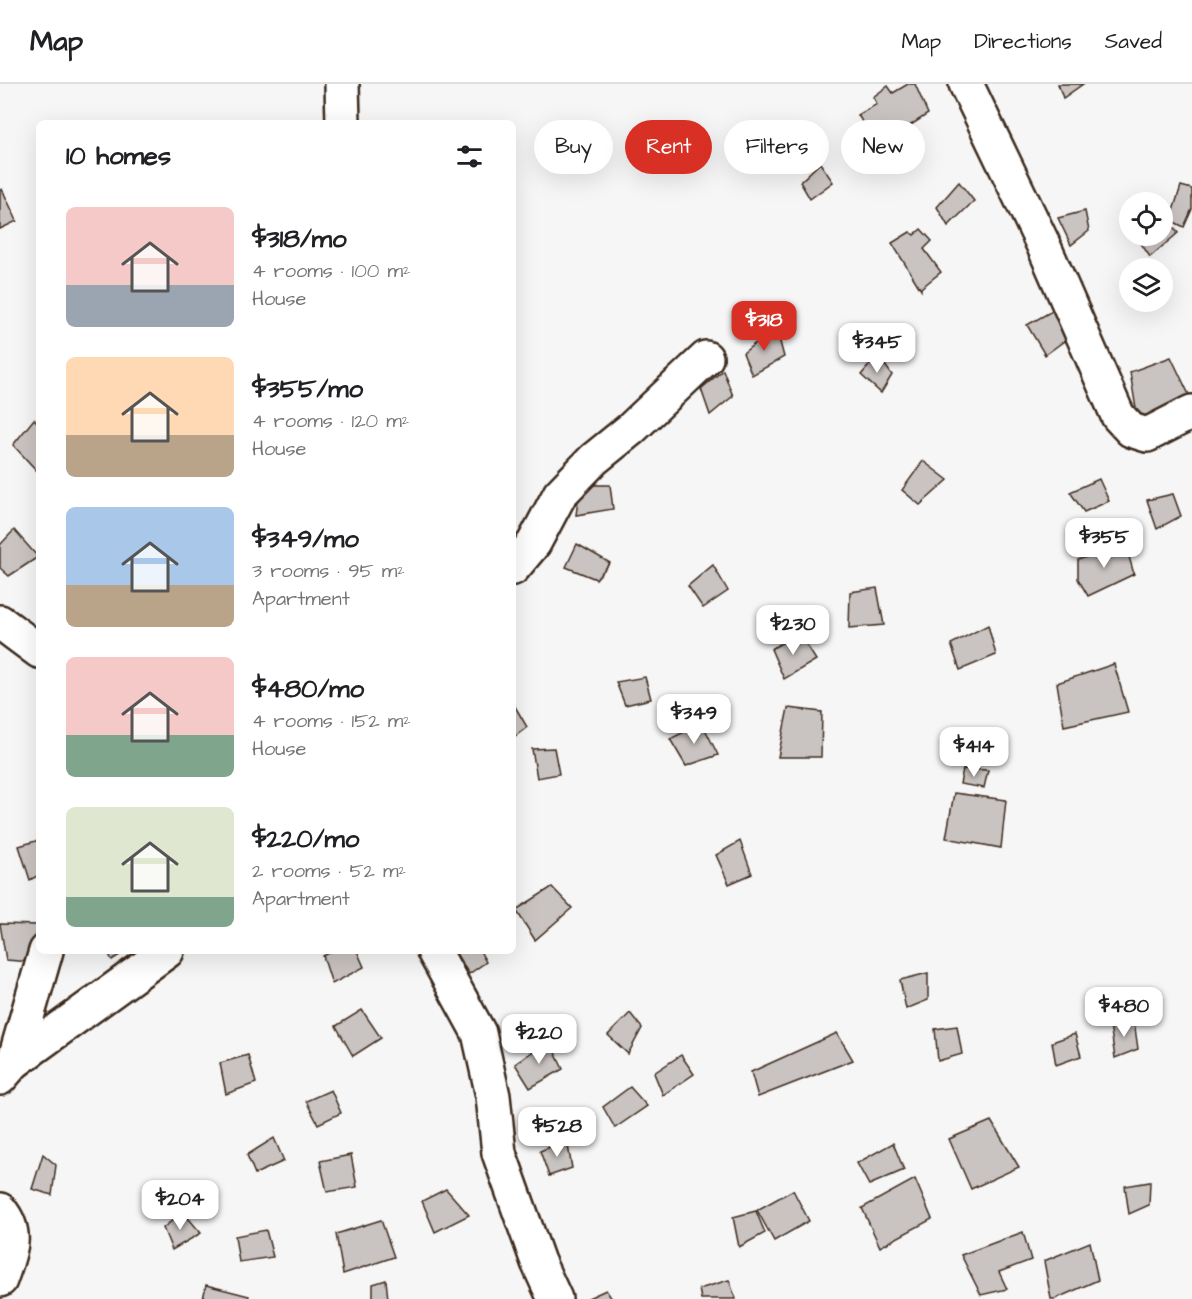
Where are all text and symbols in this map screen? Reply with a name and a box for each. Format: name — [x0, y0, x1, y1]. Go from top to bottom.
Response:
text: Map — [30, 22, 83, 61]
text: Map — [901, 27, 941, 56]
text: Directions — [974, 27, 1072, 56]
text: Saved — [1105, 27, 1162, 56]
chip: Buy — [534, 120, 613, 174]
chip: Rent — [625, 120, 712, 174]
chip: Filters — [724, 120, 829, 174]
chip: New — [841, 120, 925, 174]
text: 10 homes — [66, 138, 171, 174]
icon: filters — [453, 140, 486, 173]
map controls — [1119, 192, 1173, 312]
button: locate — [1119, 192, 1173, 246]
text: $318/mo — [252, 221, 347, 257]
icon: home — [114, 231, 186, 303]
text: 4 rooms · 100 m² — [252, 257, 410, 285]
button: layers — [1119, 258, 1173, 312]
text: House — [252, 285, 306, 313]
pin: $318 — [728, 301, 800, 352]
text: $318 — [746, 306, 782, 334]
pin: $345 — [841, 323, 913, 374]
text: $345 — [852, 328, 902, 356]
text: $355/mo — [252, 371, 363, 407]
icon: home — [114, 381, 186, 453]
text: 4 rooms · 120 m² — [252, 407, 409, 435]
text: House — [252, 435, 306, 463]
pin: $355 — [1068, 518, 1140, 569]
text: $349/mo — [252, 521, 359, 557]
text: $355 — [1079, 523, 1129, 551]
icon: home — [114, 531, 186, 603]
text: 3 rooms · 95 m² — [252, 557, 405, 585]
text: Apartment — [252, 585, 350, 613]
pin: $230 — [757, 605, 829, 656]
text: $230 — [770, 610, 816, 638]
text: $480/mo — [252, 671, 364, 707]
icon: home — [114, 681, 186, 753]
pin: $349 — [658, 694, 730, 745]
text: $349 — [671, 699, 717, 727]
text: 4 rooms · 152 m² — [252, 707, 411, 735]
pin: $414 — [938, 727, 1010, 778]
text: $414 — [954, 732, 994, 760]
text: House — [252, 735, 306, 763]
text: $220/mo — [252, 821, 359, 857]
icon: home — [114, 831, 186, 903]
text: 2 rooms · 52 m² — [252, 857, 406, 885]
text: Apartment — [252, 885, 350, 913]
pin: $480 — [1088, 987, 1160, 1038]
text: $480 — [1099, 992, 1149, 1020]
pin: $220 — [503, 1014, 575, 1065]
text: $220 — [516, 1019, 562, 1047]
pin: $528 — [521, 1107, 593, 1158]
text: $528 — [532, 1112, 582, 1140]
pin: $204 — [144, 1180, 216, 1231]
text: $204 — [156, 1185, 204, 1213]

